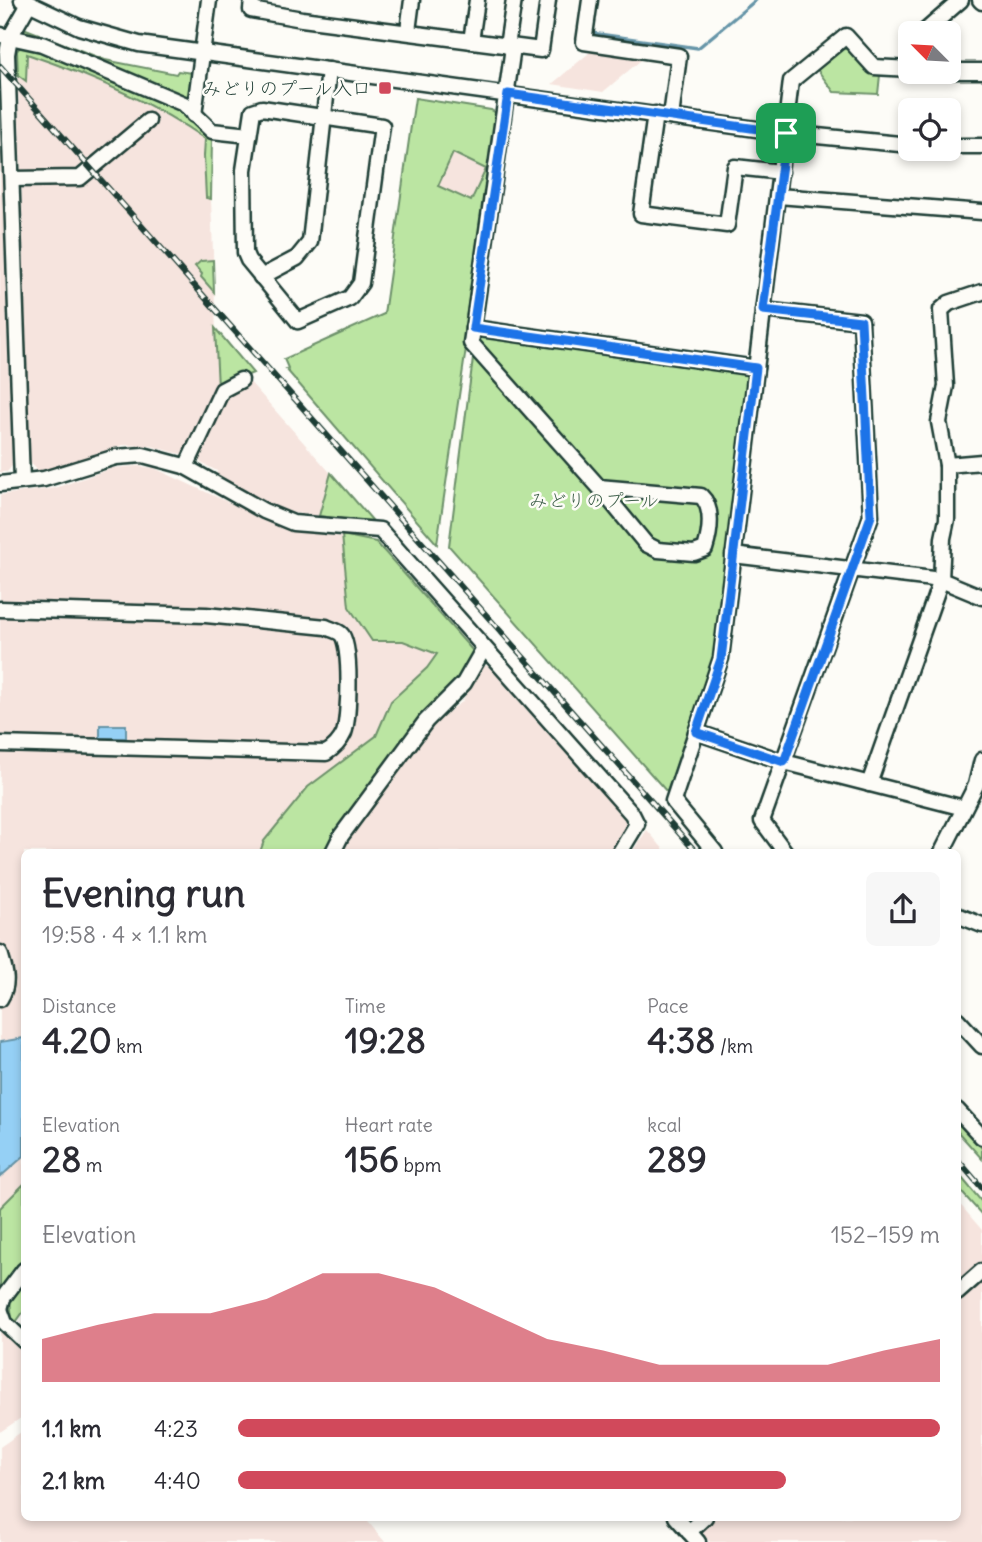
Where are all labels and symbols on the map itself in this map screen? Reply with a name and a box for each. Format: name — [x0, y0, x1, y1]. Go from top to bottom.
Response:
north arrow — [898, 21, 961, 84]
place label: みどりのプール入口 — [202, 76, 371, 100]
marker: みどりのプール入口 — [377, 80, 393, 96]
pin — [756, 103, 816, 163]
park label: みどりのプール — [529, 488, 659, 512]

